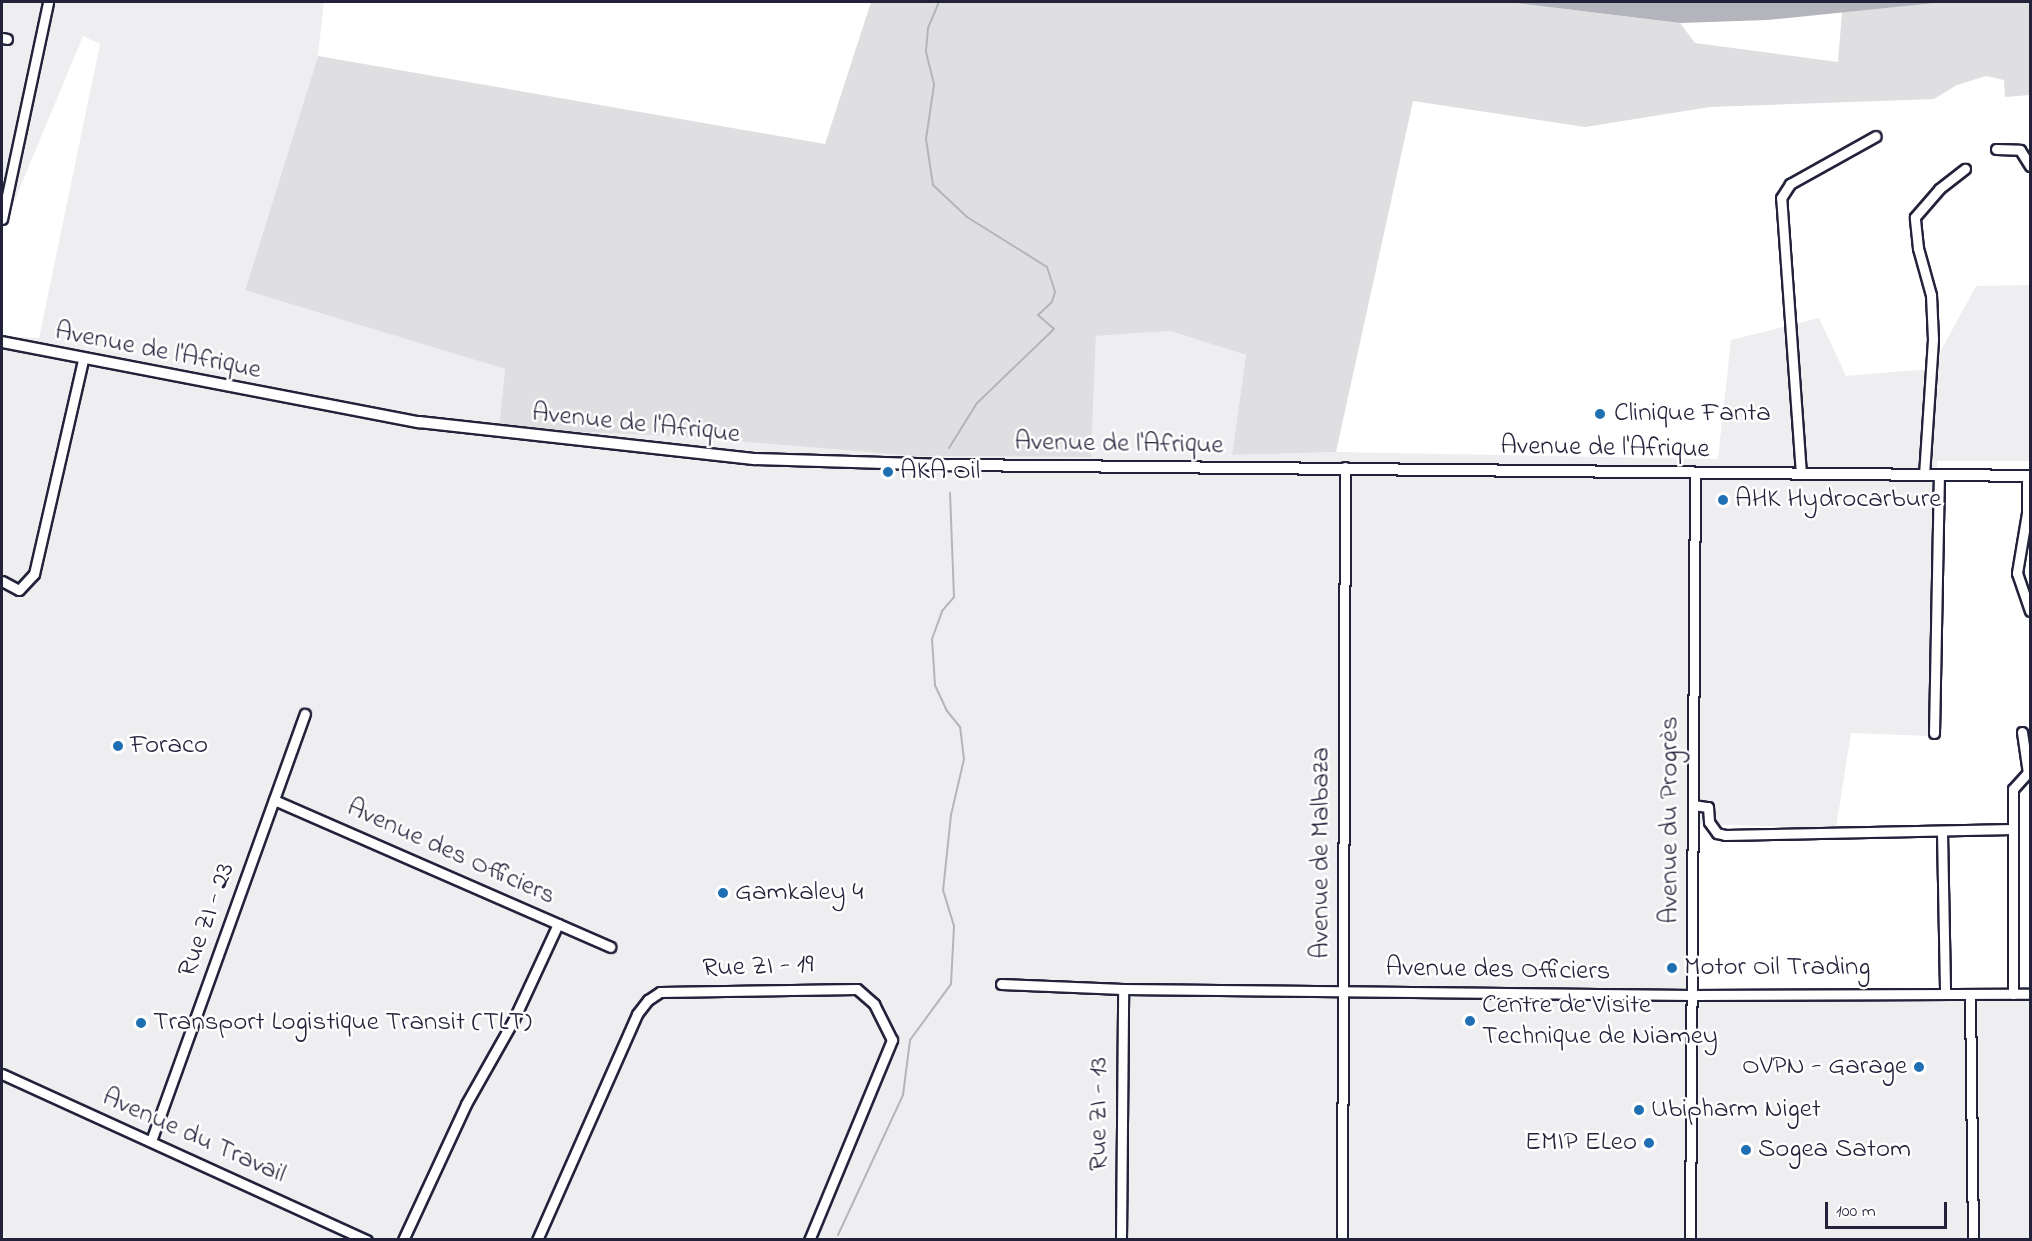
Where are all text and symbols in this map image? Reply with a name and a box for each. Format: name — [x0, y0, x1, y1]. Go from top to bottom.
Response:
street label: Avenue de l'Afrique — [52, 315, 264, 387]
street label: Avenue de l'Afrique — [530, 397, 742, 451]
place label: Clinique Fanta — [1614, 398, 1771, 430]
marker: Clinique Fanta — [1591, 405, 1609, 423]
street label: Avenue de l'Afrique — [1014, 426, 1224, 462]
street label: Avenue de l'Afrique — [1500, 430, 1710, 466]
place label: AKA Oil — [900, 456, 980, 488]
marker: AKA Oil — [881, 465, 895, 479]
place label: AHK Hydrocarbure — [1735, 484, 1941, 516]
marker: AHK Hydrocarbure — [1716, 493, 1730, 507]
street label: Avenue du Progrès — [1654, 716, 1686, 924]
place label: Foraco — [130, 730, 208, 762]
marker: Foraco — [111, 739, 125, 753]
street label: Avenue de Malbaza — [1305, 747, 1337, 959]
street label: Avenue des Officiers — [342, 791, 560, 913]
street label: Rue ZI - 23 — [171, 859, 243, 981]
place label: Gamkaley 4 — [735, 877, 863, 909]
marker: Gamkaley 4 — [716, 886, 730, 900]
street label: Rue ZI - 19 — [702, 949, 814, 985]
street label: Avenue des Officiers — [1385, 952, 1611, 988]
place label: Motor Oil Trading — [1684, 952, 1870, 984]
marker: Motor Oil Trading — [1665, 961, 1679, 975]
place label: Centre de Visite Technique de Niamey — [1482, 989, 1718, 1052]
place label: Transport Logistique Transit (TLT) — [153, 1007, 532, 1039]
marker: Centre de Visite Technique de Niamey — [1463, 1014, 1477, 1028]
marker: Transport Logistique Transit (TLT) — [134, 1016, 148, 1030]
place label: OVPN - Garage — [1742, 1051, 1907, 1083]
street label: Rue ZI - 13 — [1083, 1057, 1115, 1171]
marker: OVPN - Garage — [1912, 1060, 1926, 1074]
street label: Avenue du Travail — [97, 1081, 291, 1191]
place label: Ubipharm Niget — [1651, 1094, 1821, 1126]
marker: Ubipharm Niget — [1632, 1103, 1646, 1117]
place label: EMIP ELeo — [1525, 1127, 1637, 1159]
place label: Sogea Satom — [1758, 1134, 1911, 1166]
marker: EMIP ELeo — [1642, 1136, 1656, 1150]
marker: Sogea Satom — [1739, 1143, 1753, 1157]
scale bar — [1828, 1190, 1950, 1228]
text: 100 m — [1836, 1199, 1876, 1225]

